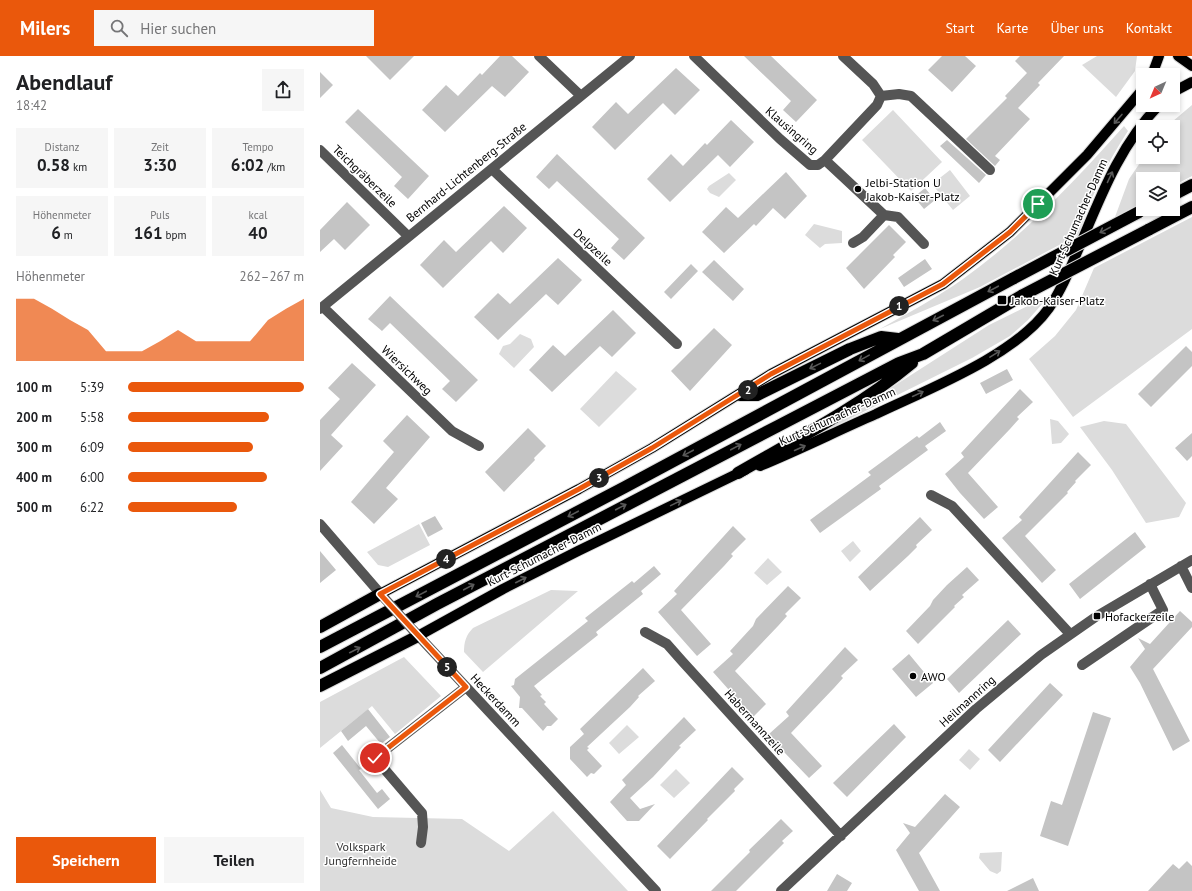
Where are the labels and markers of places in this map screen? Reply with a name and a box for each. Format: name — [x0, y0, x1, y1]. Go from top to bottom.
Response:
place label: Jelbi-Station U Jakob-Kaiser-Platz — [865, 175, 960, 204]
marker: Jelbi-Station U Jakob-Kaiser-Platz — [853, 184, 863, 194]
pin — [1021, 187, 1055, 221]
place label: Jakob-Kaiser-Platz — [1010, 293, 1105, 308]
marker: Jakob-Kaiser-Platz — [996, 294, 1008, 306]
pin: 1 — [889, 296, 909, 316]
pin: 2 — [738, 380, 758, 400]
pin: 3 — [589, 468, 609, 488]
pin: 4 — [436, 549, 456, 569]
place label: Hofackerzeile — [1105, 609, 1174, 624]
marker: Hofackerzeile — [1092, 611, 1102, 621]
pin: 5 — [437, 657, 457, 677]
place label: AWO — [921, 669, 946, 684]
marker: AWO — [908, 671, 918, 681]
pin — [358, 741, 392, 775]

